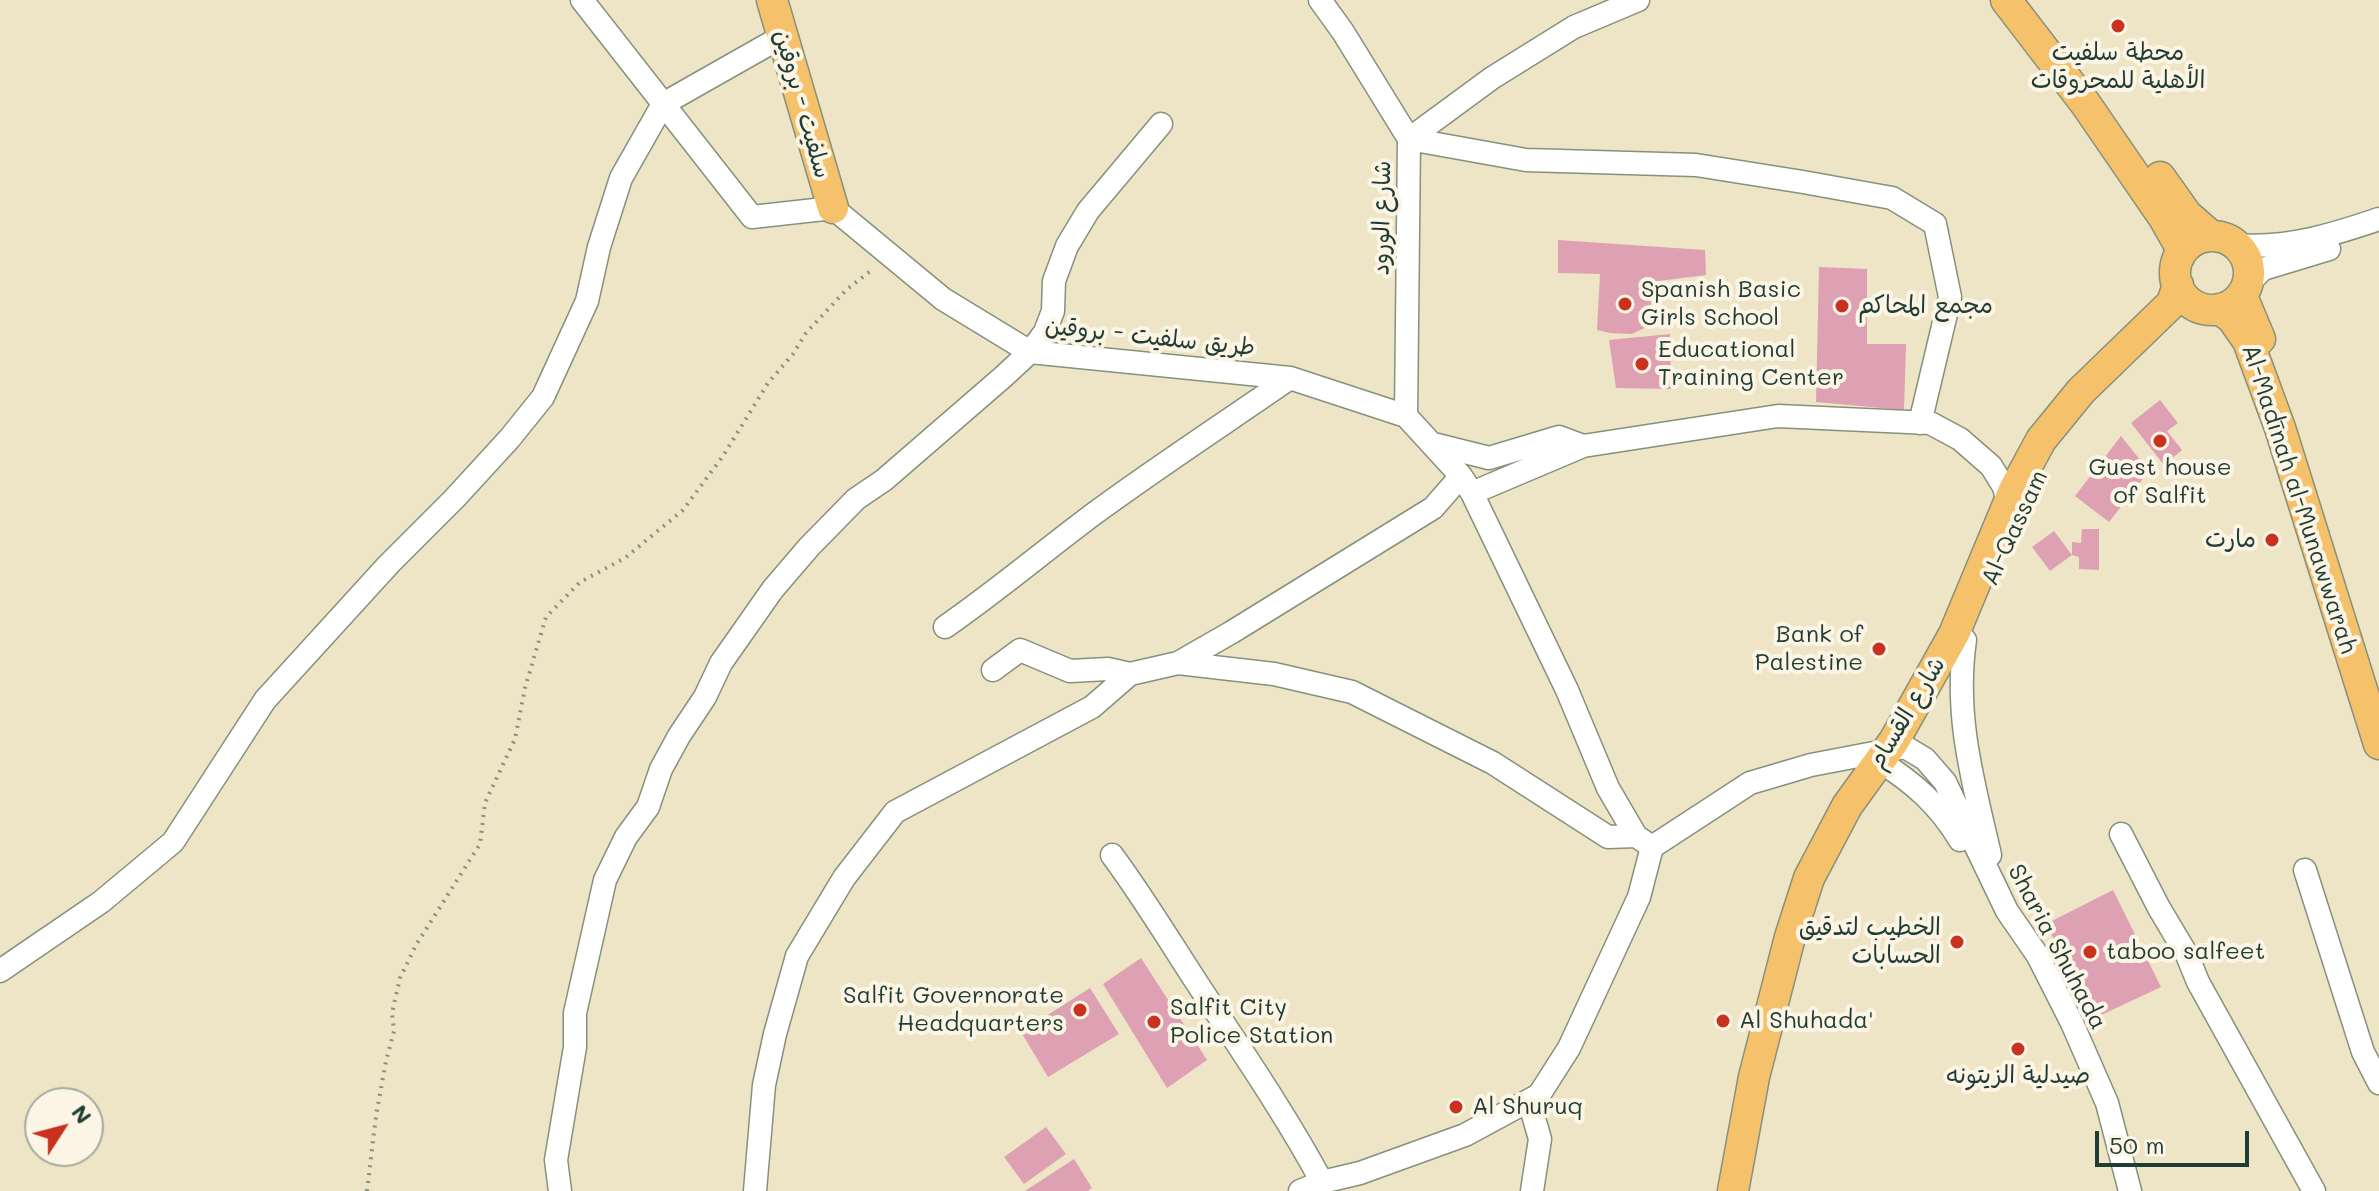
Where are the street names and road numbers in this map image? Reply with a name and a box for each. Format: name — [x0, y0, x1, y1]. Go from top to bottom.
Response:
street label: سلفيت - بروقين — [767, 26, 837, 182]
street label: شارع الورود — [1367, 160, 1397, 276]
street label: طريق سلفيت - بروقين — [1043, 312, 1257, 362]
street label: Al-Madīnah al-Munawwarah — [2235, 341, 2363, 657]
street label: Al-Qassam — [1976, 466, 2054, 590]
street label: شارع القسام — [1862, 652, 1952, 774]
street label: Sharia Shuhada — [2001, 860, 2113, 1034]

